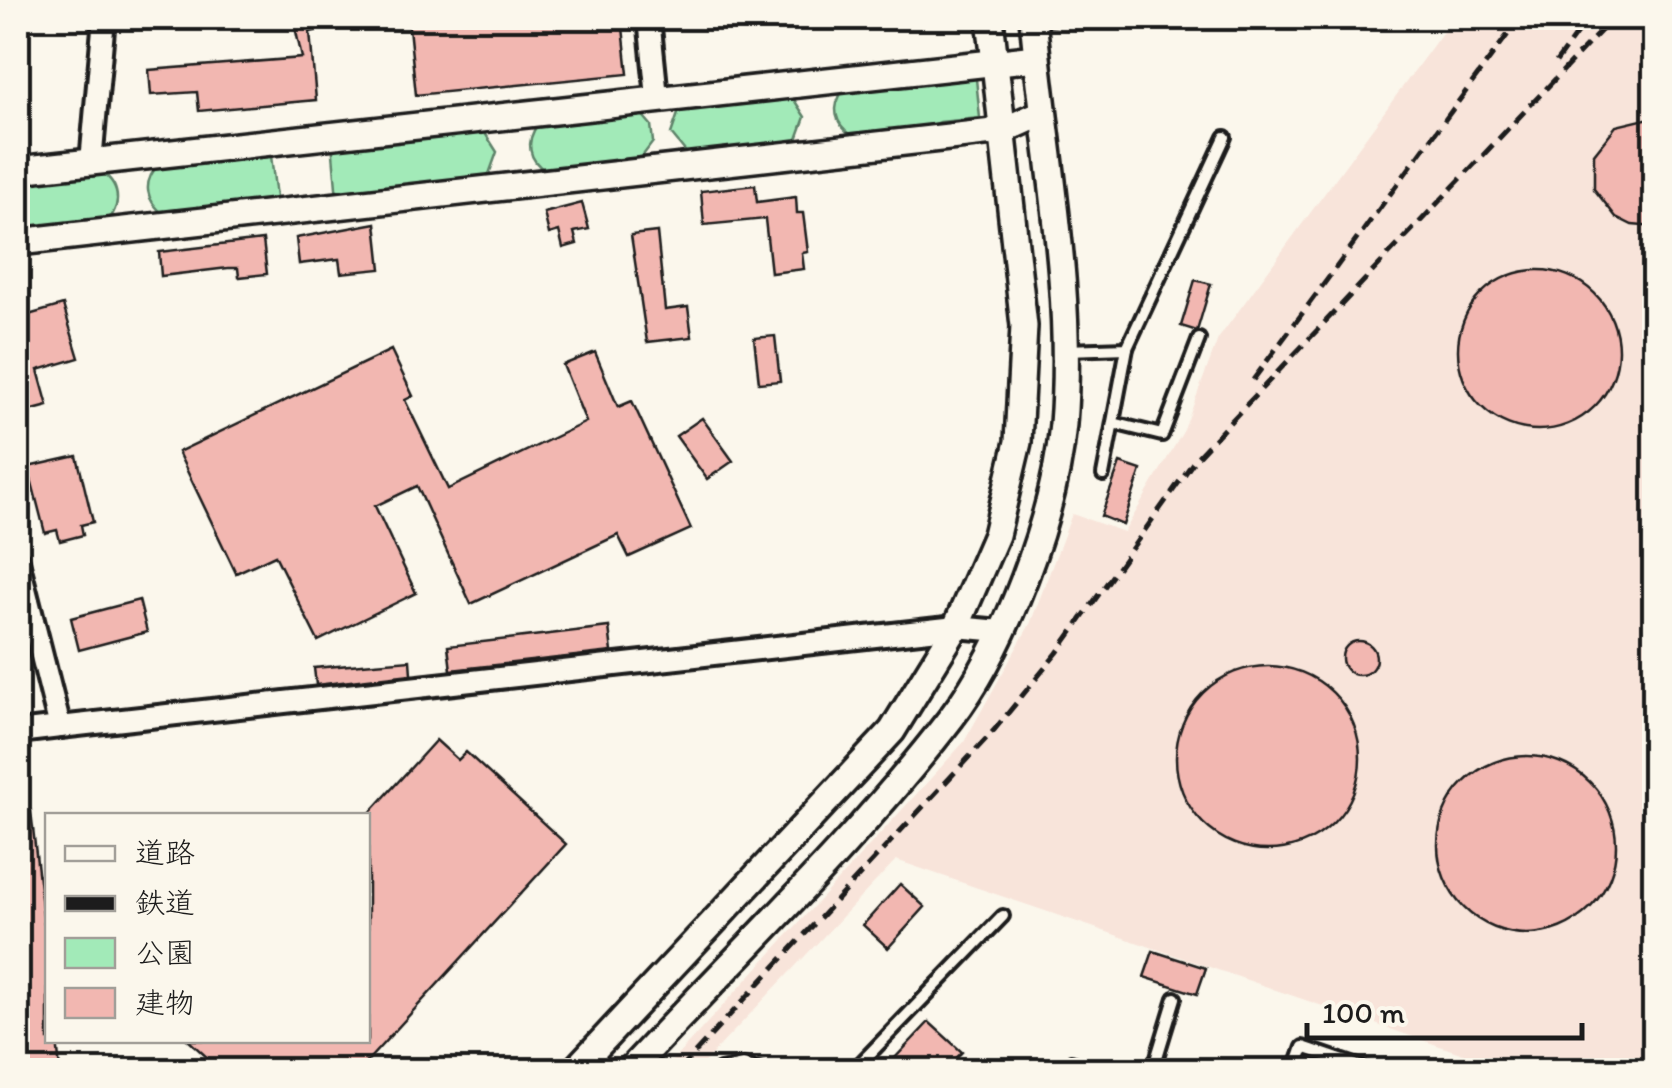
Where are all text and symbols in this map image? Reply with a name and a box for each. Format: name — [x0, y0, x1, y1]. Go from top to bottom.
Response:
legend — [45, 813, 370, 1043]
text: 道路 — [135, 834, 195, 871]
text: 鉄道 — [135, 884, 195, 921]
text: 公園 — [135, 934, 195, 971]
scale bar — [1307, 978, 1582, 1040]
text: 建物 — [135, 984, 195, 1021]
text: 100 m — [1322, 994, 1405, 1031]

